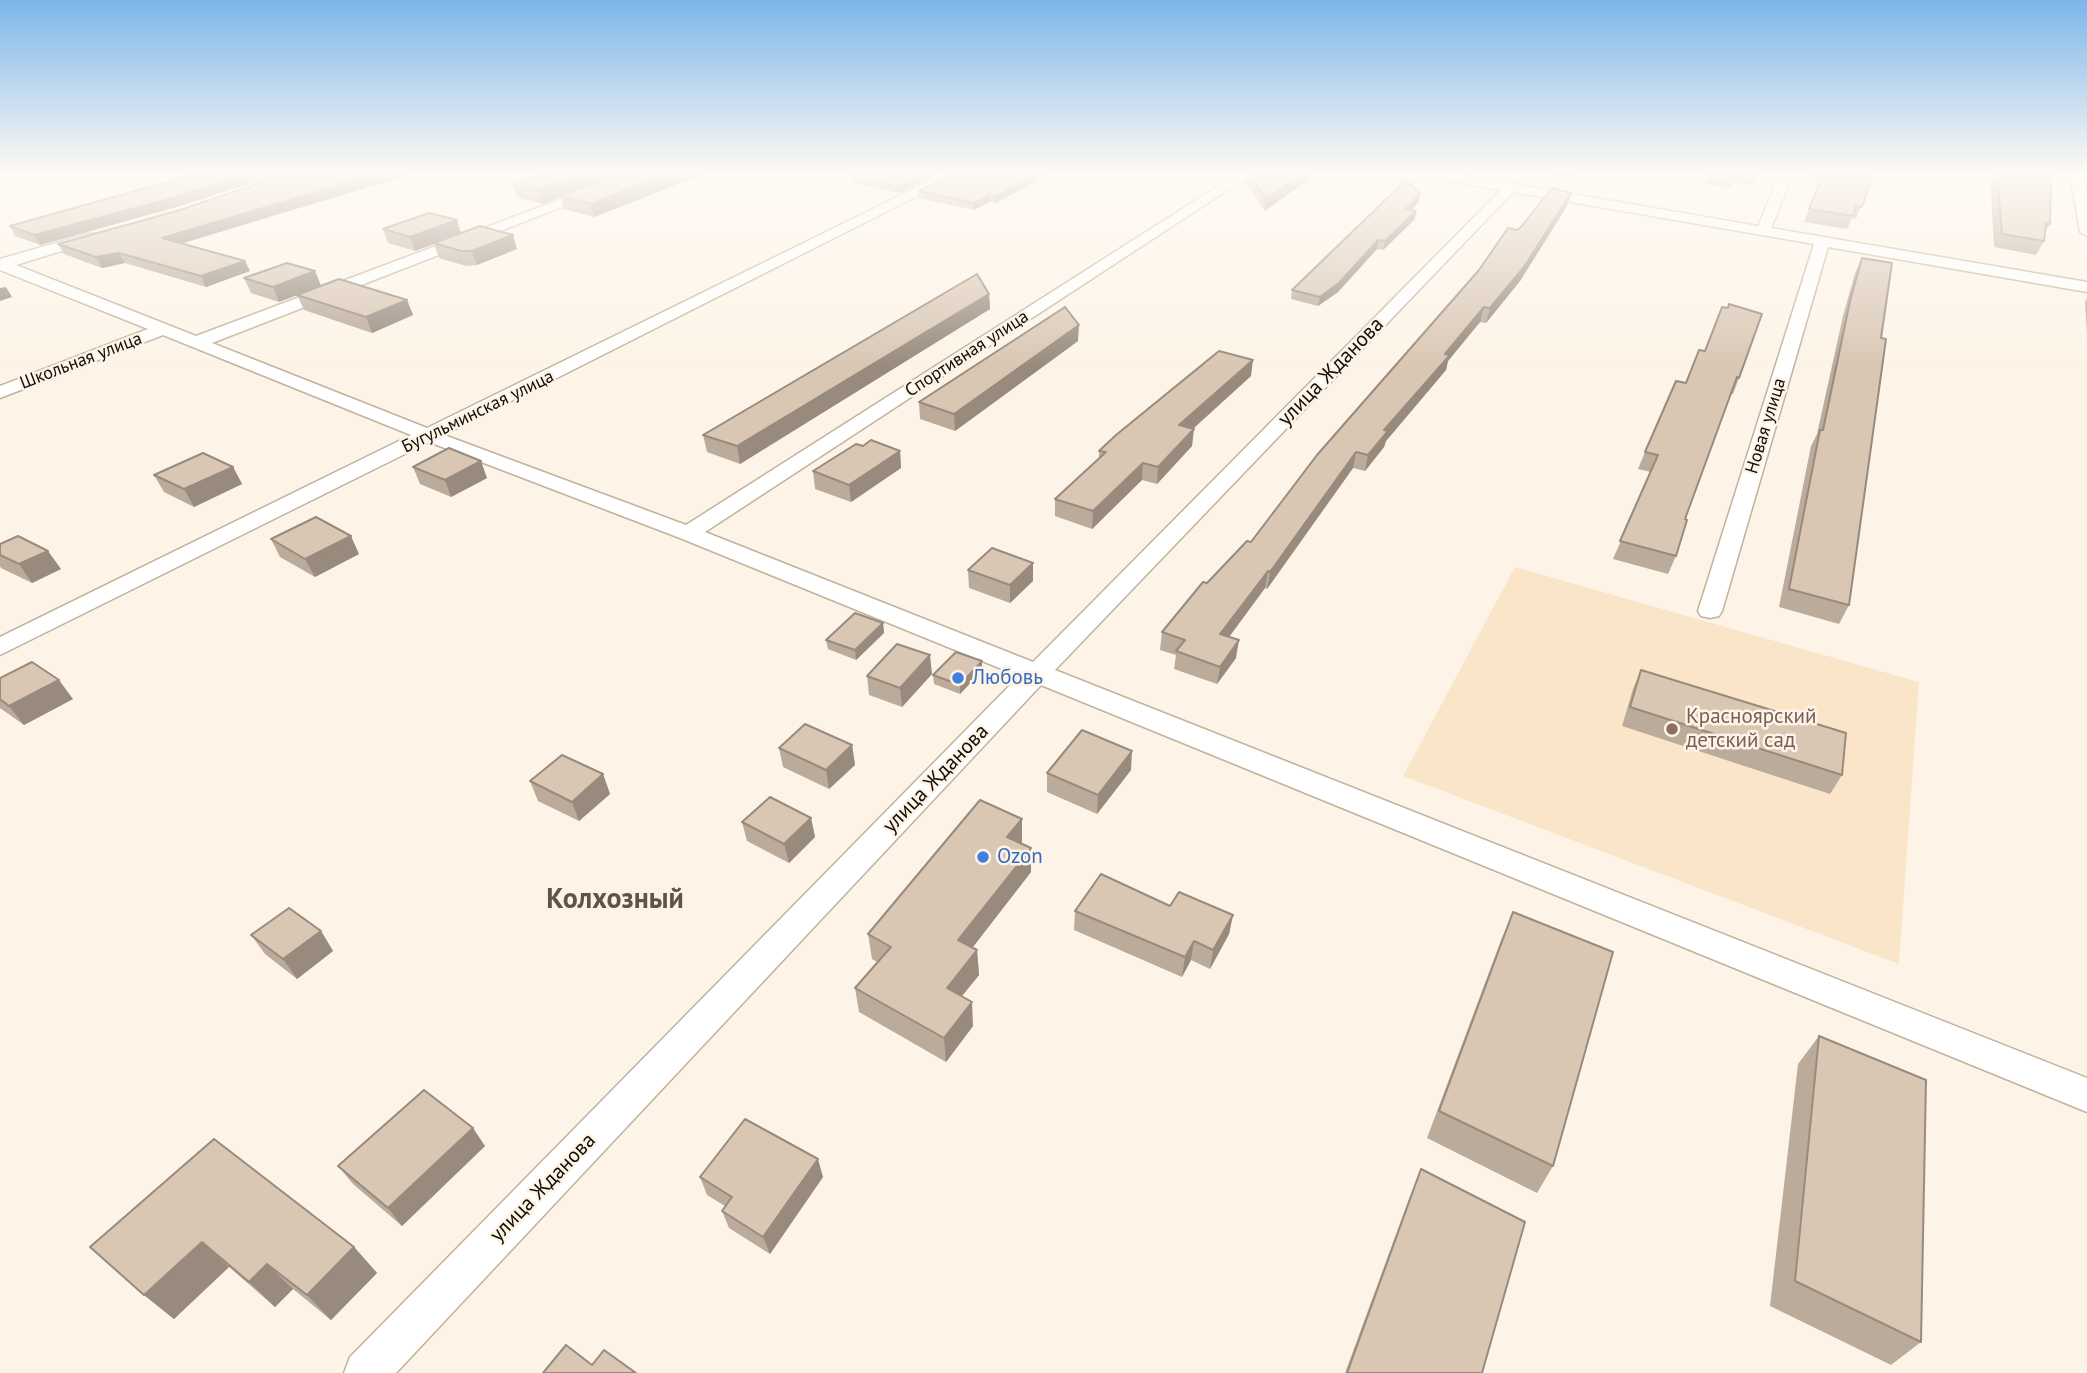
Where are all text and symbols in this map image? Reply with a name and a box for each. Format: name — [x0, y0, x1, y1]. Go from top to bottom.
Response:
street label: Спортивная улица — [901, 306, 1033, 402]
street label: улица Жданова — [1273, 312, 1389, 432]
street label: Школьная улица — [17, 328, 145, 394]
street label: Бугульминская улица — [398, 366, 558, 458]
street label: Новая улица — [1741, 376, 1791, 476]
place label: Любовь — [972, 665, 1043, 691]
marker: Любовь — [950, 670, 966, 686]
place label: Красноярский детский сад — [1686, 704, 1816, 754]
street label: улица Жданова — [878, 719, 994, 839]
marker: Красноярский детский сад — [1664, 721, 1680, 737]
place label: Ozon — [997, 844, 1043, 870]
marker: Ozon — [975, 849, 991, 865]
district label: Колхозный — [546, 883, 684, 917]
street label: улица Жданова — [485, 1128, 601, 1248]

